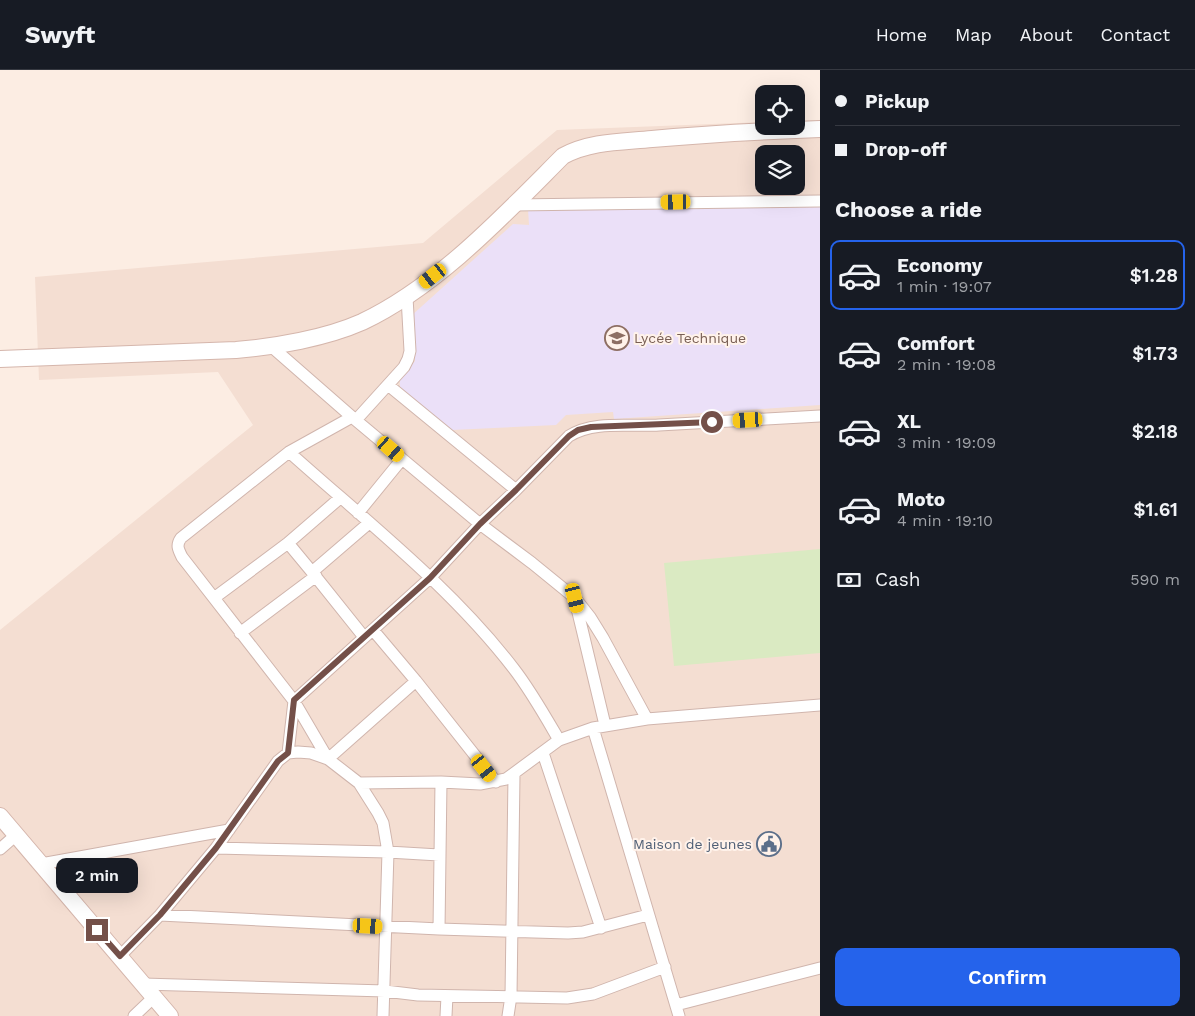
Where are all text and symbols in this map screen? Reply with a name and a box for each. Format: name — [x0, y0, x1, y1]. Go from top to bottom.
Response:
text: Swyft — [25, 21, 95, 49]
text: Home — [876, 24, 927, 45]
text: Map — [955, 24, 992, 45]
text: About — [1020, 24, 1072, 45]
text: Contact — [1100, 24, 1170, 45]
map controls — [755, 85, 805, 195]
button: locate — [755, 85, 805, 135]
text: Pickup — [865, 90, 929, 113]
text: Drop-off — [865, 138, 947, 161]
button: layers — [755, 145, 805, 195]
car — [660, 194, 691, 210]
text: Choose a ride — [835, 197, 982, 222]
icon: car — [837, 253, 882, 298]
text: Economy — [897, 254, 982, 277]
car — [416, 261, 449, 291]
text: $1.28 — [1130, 264, 1178, 287]
text: 1 min · 19:07 — [897, 277, 992, 296]
school or university icon: Lycée Technique — [604, 325, 630, 351]
place label: Lycée Technique — [634, 330, 746, 346]
icon: car — [837, 331, 882, 376]
text: Comfort — [897, 332, 975, 355]
text: $1.73 — [1132, 342, 1178, 365]
text: 2 min · 19:08 — [897, 355, 996, 374]
icon: car — [837, 409, 882, 454]
text: XL — [897, 410, 921, 433]
route start — [701, 411, 723, 433]
car — [732, 412, 763, 428]
text: $2.18 — [1132, 420, 1178, 443]
car — [374, 433, 407, 465]
text: 3 min · 19:09 — [897, 433, 996, 452]
icon: car — [837, 487, 882, 532]
text: Moto — [897, 488, 945, 511]
text: $1.61 — [1134, 498, 1178, 521]
text: 4 min · 19:10 — [897, 511, 993, 530]
icon: cash — [835, 566, 863, 594]
text: Cash — [875, 568, 921, 591]
text: 590 m — [1130, 570, 1180, 589]
car — [564, 582, 585, 614]
car — [468, 752, 499, 784]
public building icon: Maison de jeunes — [756, 831, 782, 857]
place label: Maison de jeunes — [633, 836, 752, 852]
callout: 2 min — [56, 858, 138, 892]
text: 2 min — [75, 866, 119, 885]
car — [352, 918, 383, 934]
route end — [86, 919, 108, 941]
button: Confirm — [835, 948, 1180, 1006]

